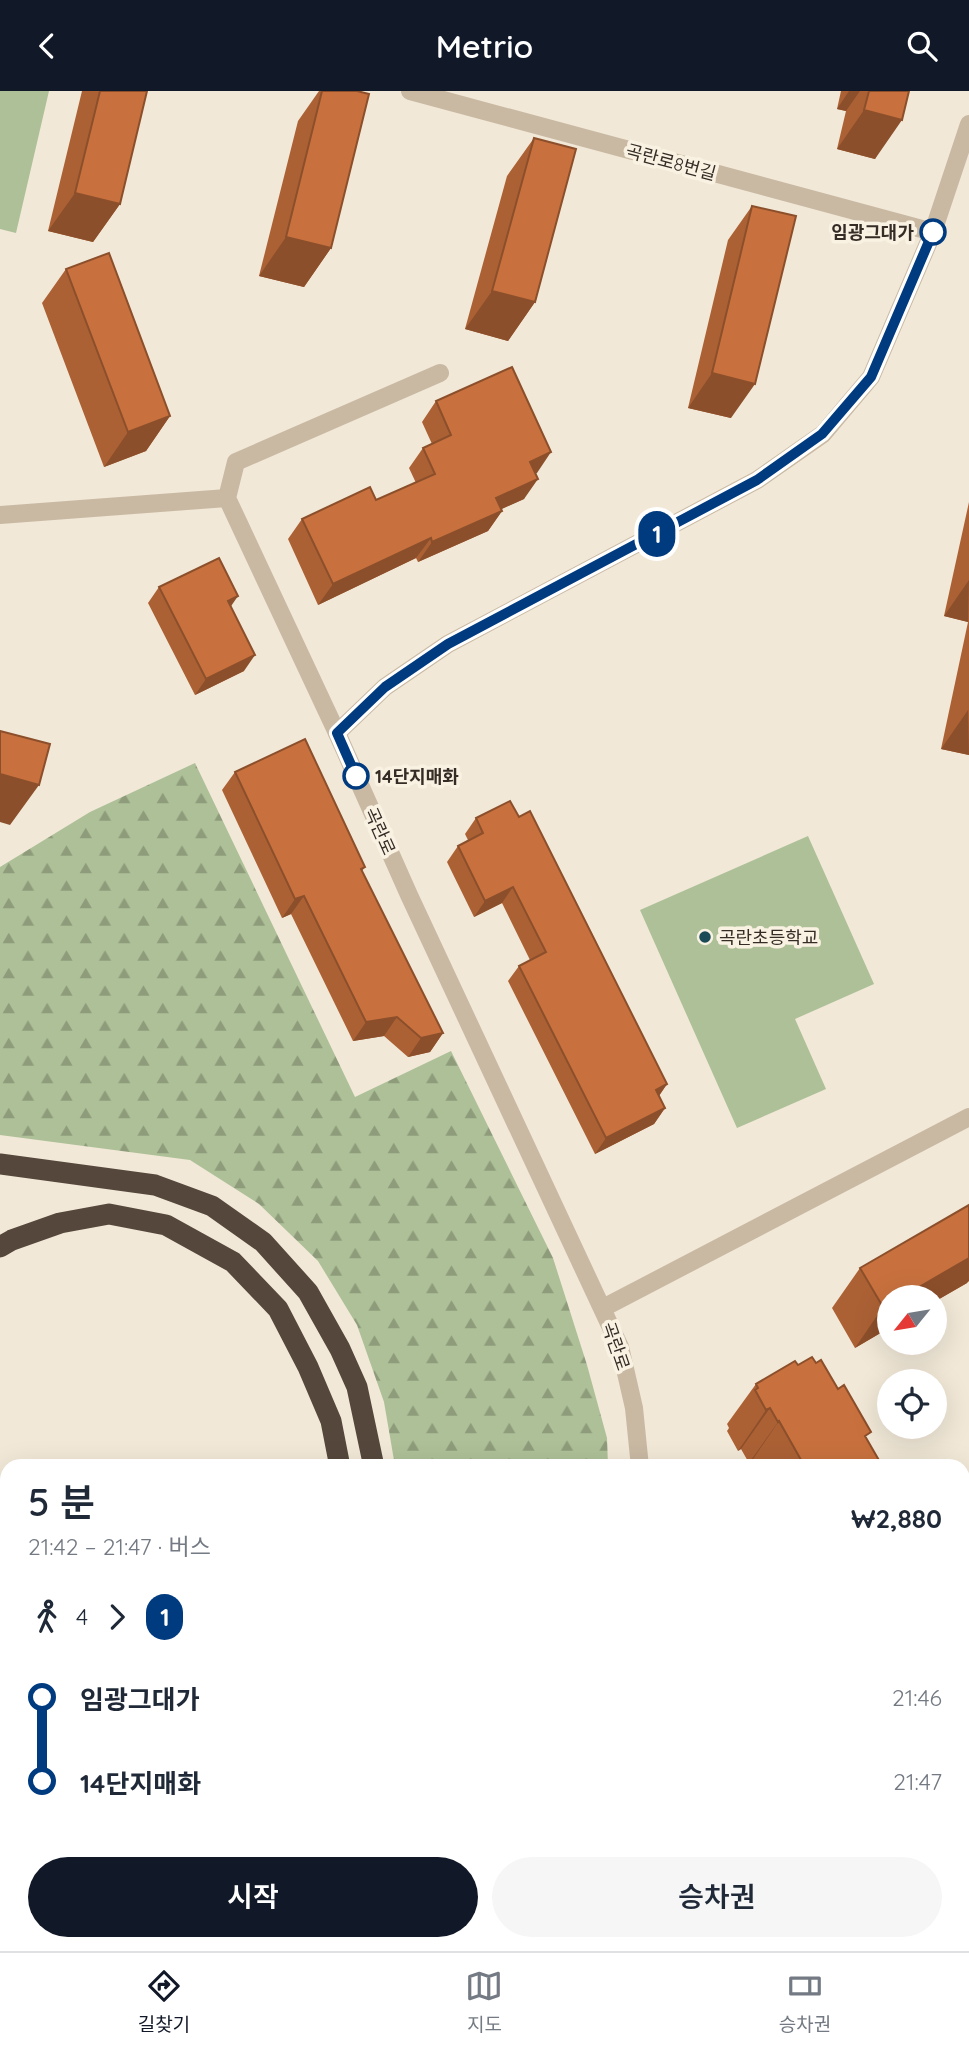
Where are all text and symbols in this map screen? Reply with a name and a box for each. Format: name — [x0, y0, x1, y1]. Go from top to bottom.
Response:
text: Metrio — [436, 26, 533, 66]
icon: back — [28, 27, 66, 65]
icon: search — [903, 27, 941, 65]
street label: 곡란로8번길 — [623, 139, 719, 185]
marker: 임광그대가 — [920, 219, 946, 245]
place label: 임광그대가 — [831, 221, 914, 244]
line badge: 1 — [634, 511, 680, 557]
text: 1 — [652, 519, 662, 549]
marker: 14단지매화 — [343, 763, 369, 789]
place label: 14단지매화 — [375, 765, 459, 788]
street label: 곡란로 — [359, 804, 401, 858]
place label: 곡란초등학교 — [719, 926, 818, 949]
marker: 곡란초등학교 — [697, 929, 713, 945]
north arrow — [877, 1285, 947, 1355]
map controls — [877, 1285, 947, 1439]
street label: 곡란로 — [597, 1319, 635, 1373]
button: locate — [877, 1369, 947, 1439]
text: 5 분 — [28, 1478, 95, 1526]
text: ₩2,880 — [851, 1502, 942, 1535]
text: 21:42 – 21:47 · 버스 — [28, 1532, 211, 1561]
icon: walk — [28, 1598, 66, 1636]
icon: forward — [98, 1598, 136, 1636]
text: 4 — [76, 1602, 88, 1631]
text: 1 — [160, 1602, 169, 1632]
text: 임광그대가 — [80, 1683, 200, 1716]
text: 21:46 — [892, 1683, 942, 1712]
text: 14단지매화 — [80, 1767, 201, 1800]
text: 21:47 — [893, 1767, 942, 1796]
button: 시작 — [28, 1857, 478, 1937]
button: 승차권 — [492, 1857, 942, 1937]
tab: 길찾기 — [138, 1967, 190, 2036]
tab: 지도 — [465, 1967, 503, 2036]
tab: 승차권 — [779, 1967, 831, 2036]

